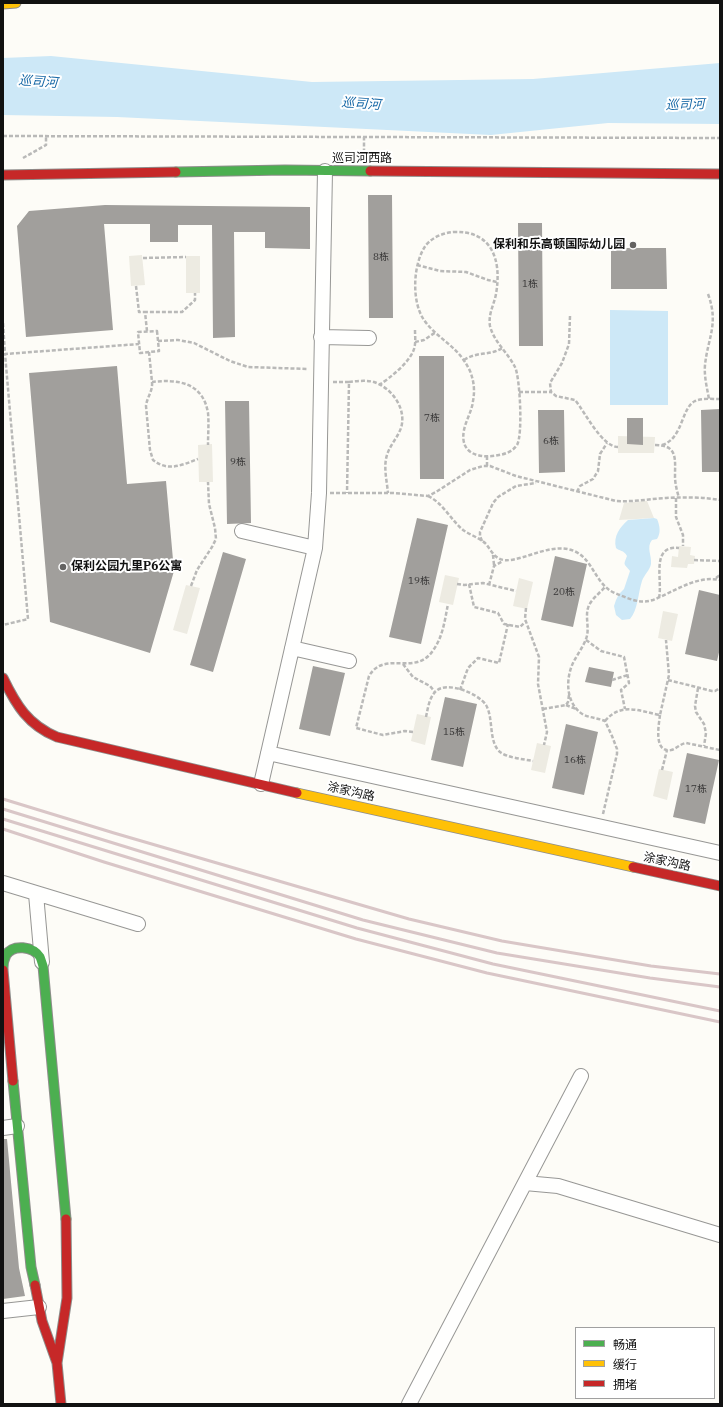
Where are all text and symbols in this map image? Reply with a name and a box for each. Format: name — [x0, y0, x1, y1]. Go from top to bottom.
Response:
water label: 巡司河 — [18, 73, 58, 91]
water label: 巡司河 — [341, 95, 381, 113]
water label: 巡司河 — [665, 97, 705, 113]
street label: 巡司河西路 — [332, 152, 392, 166]
place label: 保利和乐高顿国际幼儿园 — [493, 238, 625, 252]
marker: 保利和乐高顿国际幼儿园 — [628, 240, 638, 250]
house number: 8栋 — [373, 251, 389, 263]
house number: 1栋 — [522, 278, 538, 290]
house number: 7栋 — [424, 412, 440, 424]
house number: 6栋 — [543, 435, 559, 447]
house number: 9栋 — [230, 456, 246, 468]
place label: 保利公园九里P6公寓 — [71, 560, 182, 574]
marker: 保利公园九里P6公寓 — [58, 562, 68, 572]
house number: 19栋 — [408, 575, 430, 587]
house number: 20栋 — [553, 586, 575, 598]
house number: 15栋 — [443, 726, 465, 738]
house number: 16栋 — [564, 754, 586, 766]
street label: 涂家沟路 — [326, 780, 376, 804]
house number: 17栋 — [685, 783, 707, 795]
street label: 涂家沟路 — [642, 850, 692, 874]
legend — [575, 1327, 715, 1399]
text: 畅通 — [613, 1337, 637, 1352]
text: 缓行 — [613, 1357, 637, 1372]
text: 拥堵 — [613, 1377, 637, 1392]

